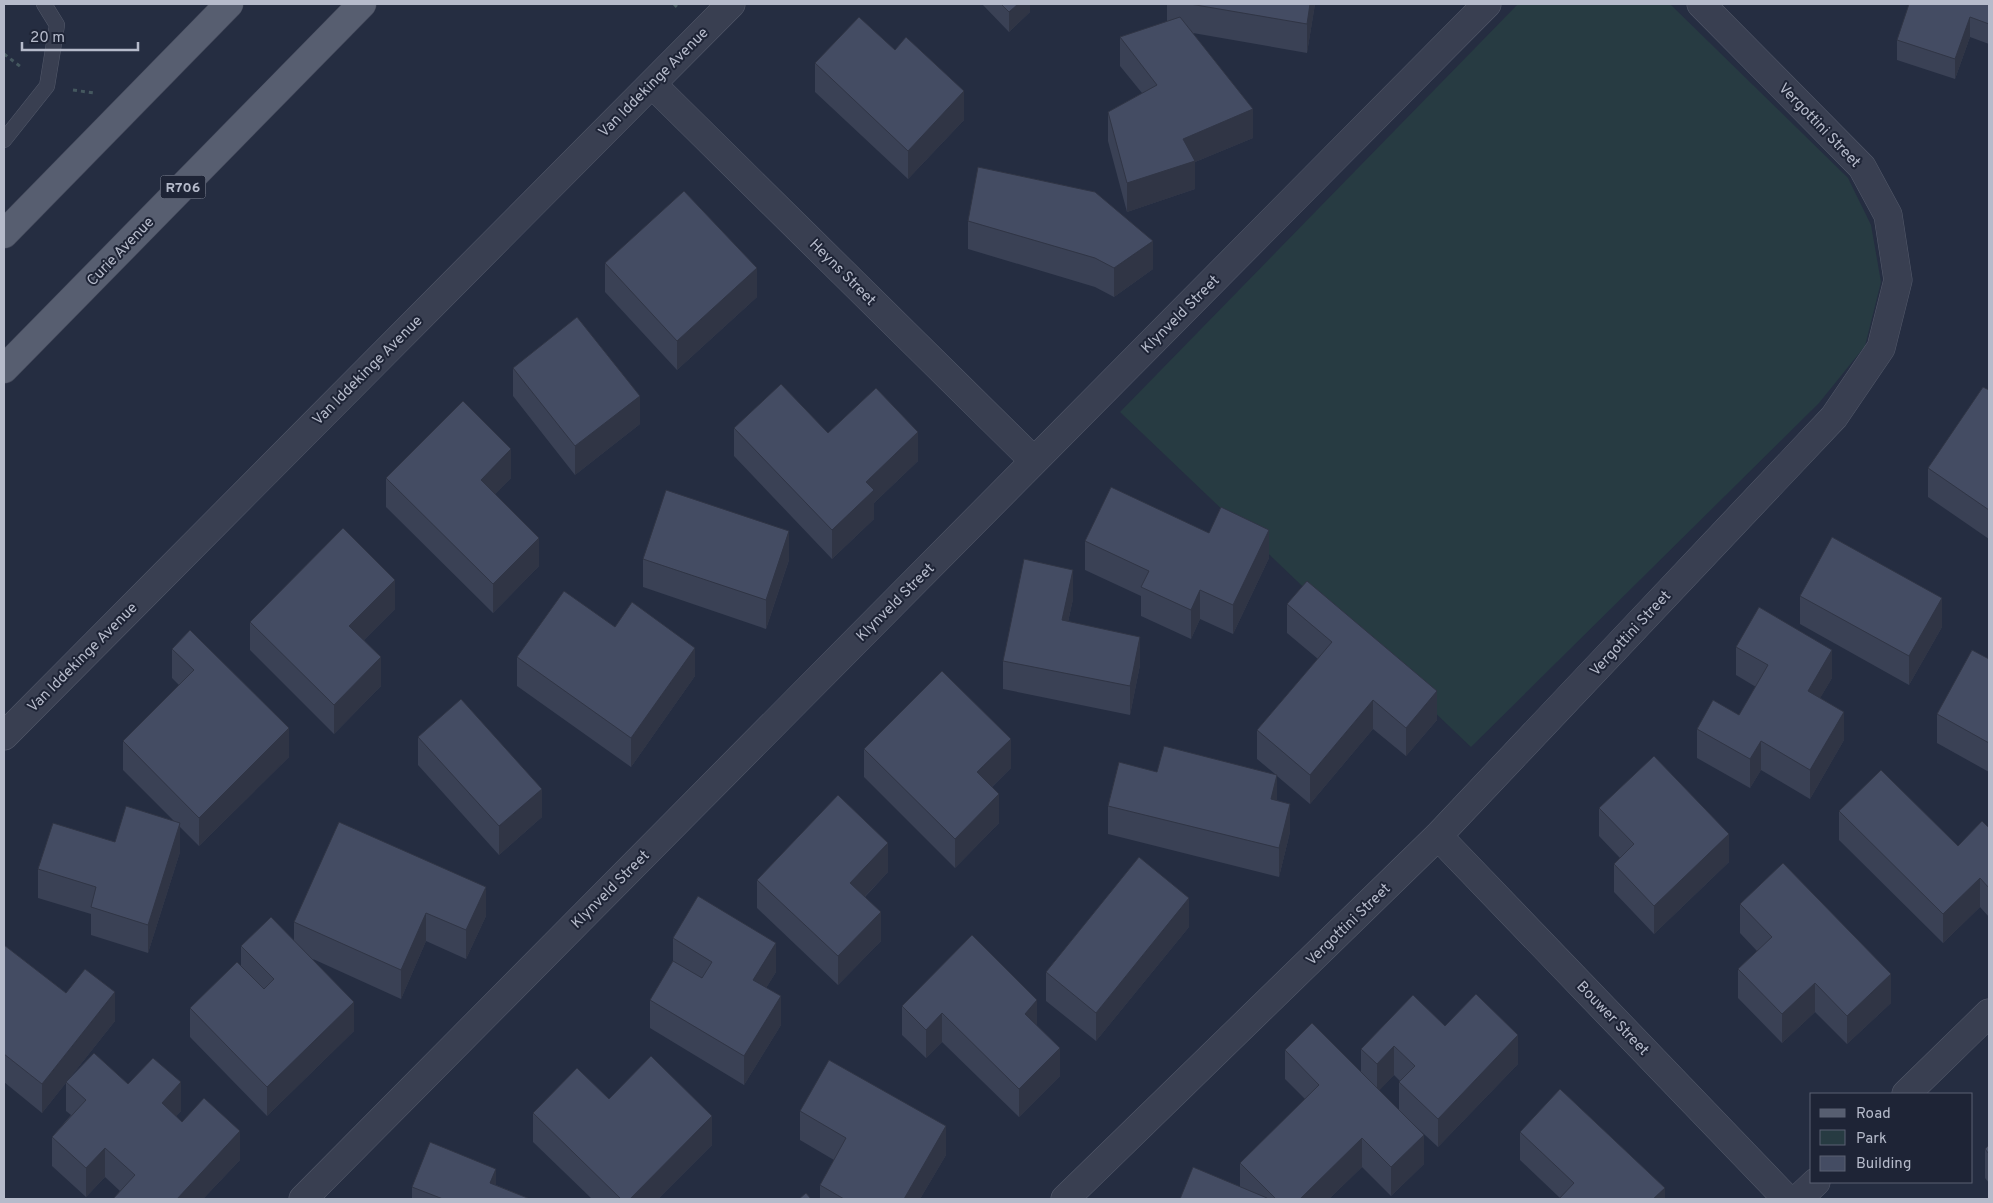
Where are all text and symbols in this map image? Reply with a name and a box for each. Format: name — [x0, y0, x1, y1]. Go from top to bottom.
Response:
scale bar — [22, 20, 139, 52]
street label: Van Iddekinge Avenue — [595, 24, 713, 142]
text: 20 m — [30, 29, 65, 48]
street label: Vergottini Street — [1774, 80, 1864, 172]
road number: R706 — [160, 176, 206, 198]
street label: Curie Avenue — [83, 213, 159, 291]
street label: Heyns Street — [805, 236, 879, 310]
street label: Klynveld Street — [1138, 272, 1224, 358]
street label: Van Iddekinge Avenue — [309, 312, 427, 430]
street label: Klynveld Street — [853, 560, 939, 646]
street label: Vergottini Street — [1587, 587, 1676, 681]
street label: Van Iddekinge Avenue — [24, 599, 142, 717]
street label: Klynveld Street — [568, 847, 654, 933]
street label: Vergottini Street — [1303, 880, 1395, 970]
street label: Bouwer Street — [1572, 978, 1652, 1060]
legend — [1810, 1093, 1973, 1183]
text: Road — [1856, 1105, 1891, 1124]
text: Park — [1856, 1130, 1887, 1149]
text: Building — [1856, 1155, 1911, 1174]

